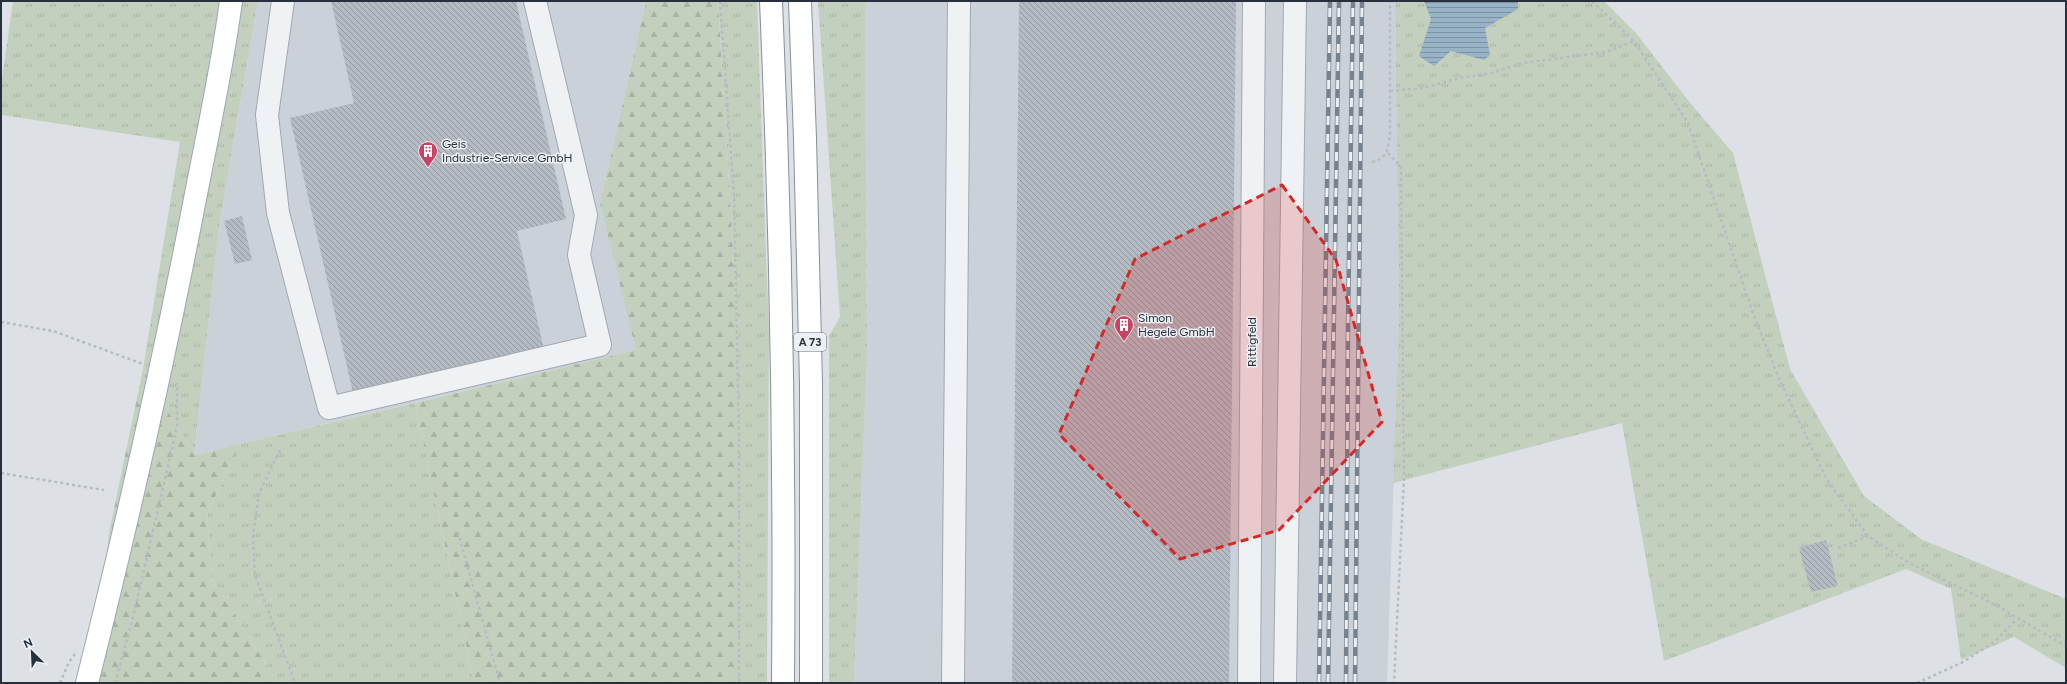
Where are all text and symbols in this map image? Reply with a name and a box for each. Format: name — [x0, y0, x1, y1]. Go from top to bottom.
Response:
place label: Geis Industrie-Service GmbH — [442, 137, 573, 165]
building icon: Geis Industrie-Service GmbH — [417, 140, 439, 168]
place label: Simon Hegele GmbH — [1138, 311, 1215, 339]
building icon: Simon Hegele GmbH — [1113, 314, 1135, 342]
street label: Rittigfeld — [1245, 317, 1259, 367]
road number: A 73 — [794, 333, 826, 351]
north arrow — [12, 632, 52, 672]
text: N — [22, 636, 35, 651]

